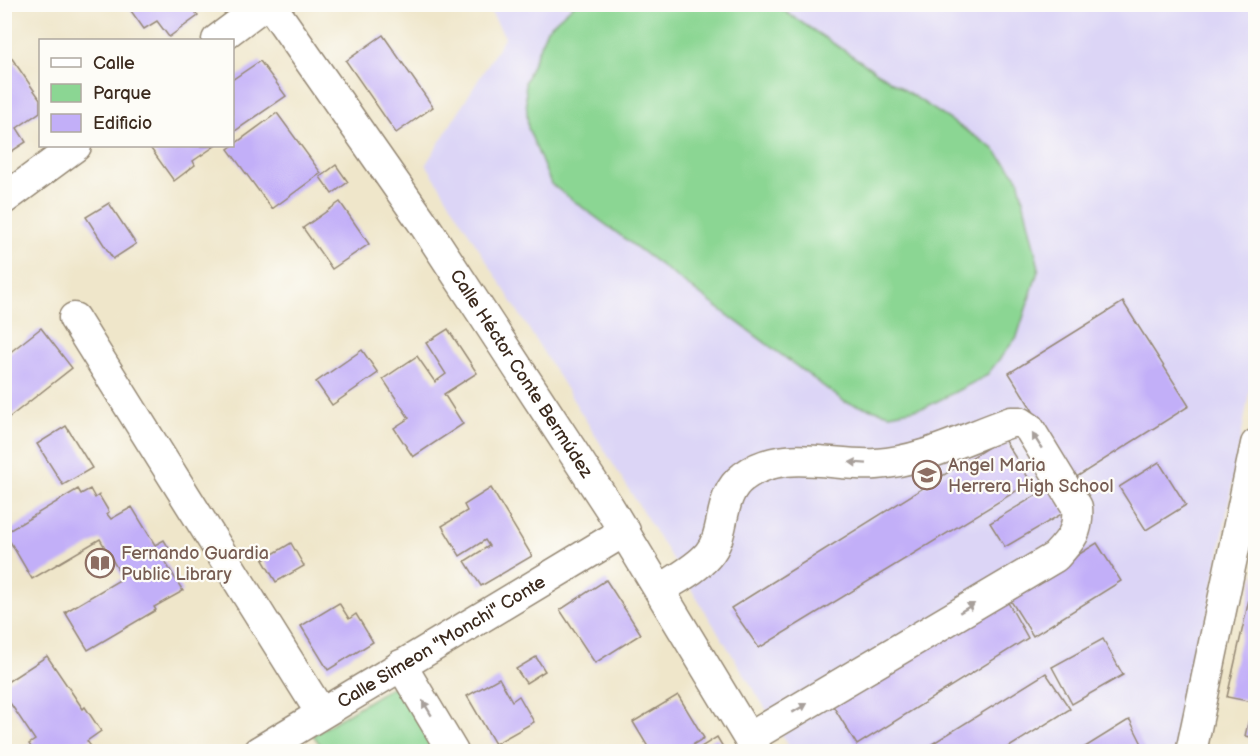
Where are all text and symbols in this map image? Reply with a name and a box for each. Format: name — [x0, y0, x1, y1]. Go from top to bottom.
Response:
legend — [39, 39, 234, 147]
text: Calle — [93, 53, 135, 74]
text: Parque — [93, 83, 151, 104]
text: Edificio — [93, 113, 152, 134]
street label: Calle Héctor Conte Bermúdez — [446, 266, 597, 482]
one-way arrow — [1031, 433, 1042, 449]
place label: Angel Maria Herrera High School — [948, 455, 1113, 497]
one-way arrow — [848, 458, 867, 468]
school or university icon: Angel Maria Herrera High School — [911, 459, 943, 491]
place label: Fernando Guardia Public Library — [121, 543, 269, 585]
library icon: Fernando Guardia Public Library — [84, 547, 116, 579]
street label: Calle Simeon "Monchi" Conte — [334, 571, 549, 712]
one-way arrow — [959, 603, 975, 614]
one-way arrow — [422, 700, 433, 716]
one-way arrow — [792, 703, 808, 714]

